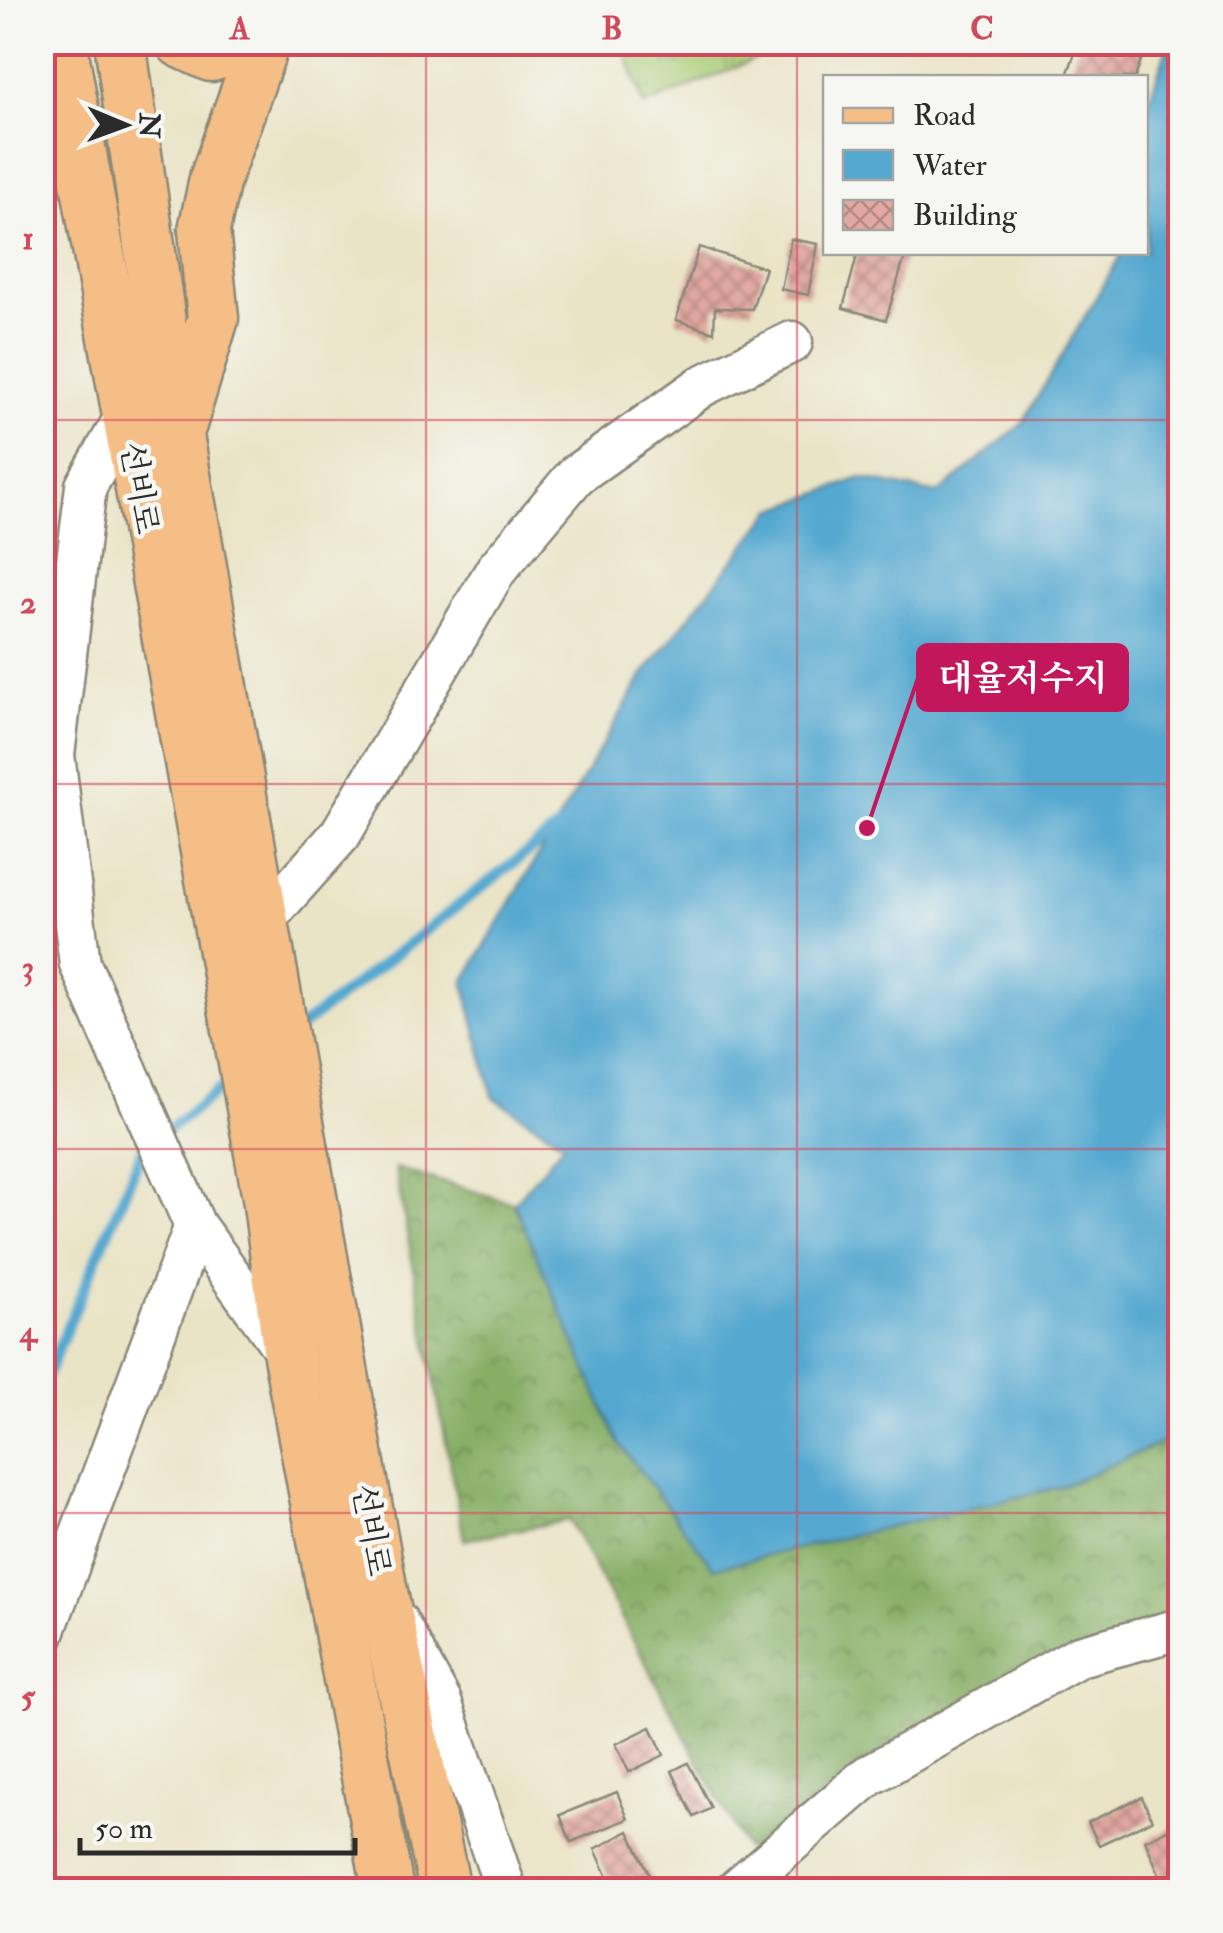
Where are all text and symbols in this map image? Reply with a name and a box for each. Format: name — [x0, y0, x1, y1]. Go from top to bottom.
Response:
text: A — [228, 9, 251, 49]
text: B — [602, 9, 622, 49]
text: C — [970, 9, 994, 49]
north arrow — [75, 75, 175, 175]
legend — [823, 75, 1148, 255]
text: Road — [913, 97, 976, 134]
text: N — [131, 112, 166, 139]
text: Water — [912, 147, 987, 184]
text: Building — [913, 197, 1018, 234]
text: 1 — [22, 219, 34, 259]
street label: 선비로 — [111, 439, 167, 537]
text: 2 — [20, 583, 36, 623]
callout: 대율저수지 — [918, 645, 1127, 710]
text: 대율저수지 — [938, 657, 1108, 701]
text: 3 — [22, 948, 34, 988]
text: 4 — [18, 1312, 38, 1352]
street label: 선비로 — [343, 1481, 399, 1579]
text: 5 — [21, 1677, 36, 1717]
scale bar — [80, 1793, 355, 1855]
text: 50 m — [95, 1810, 153, 1847]

